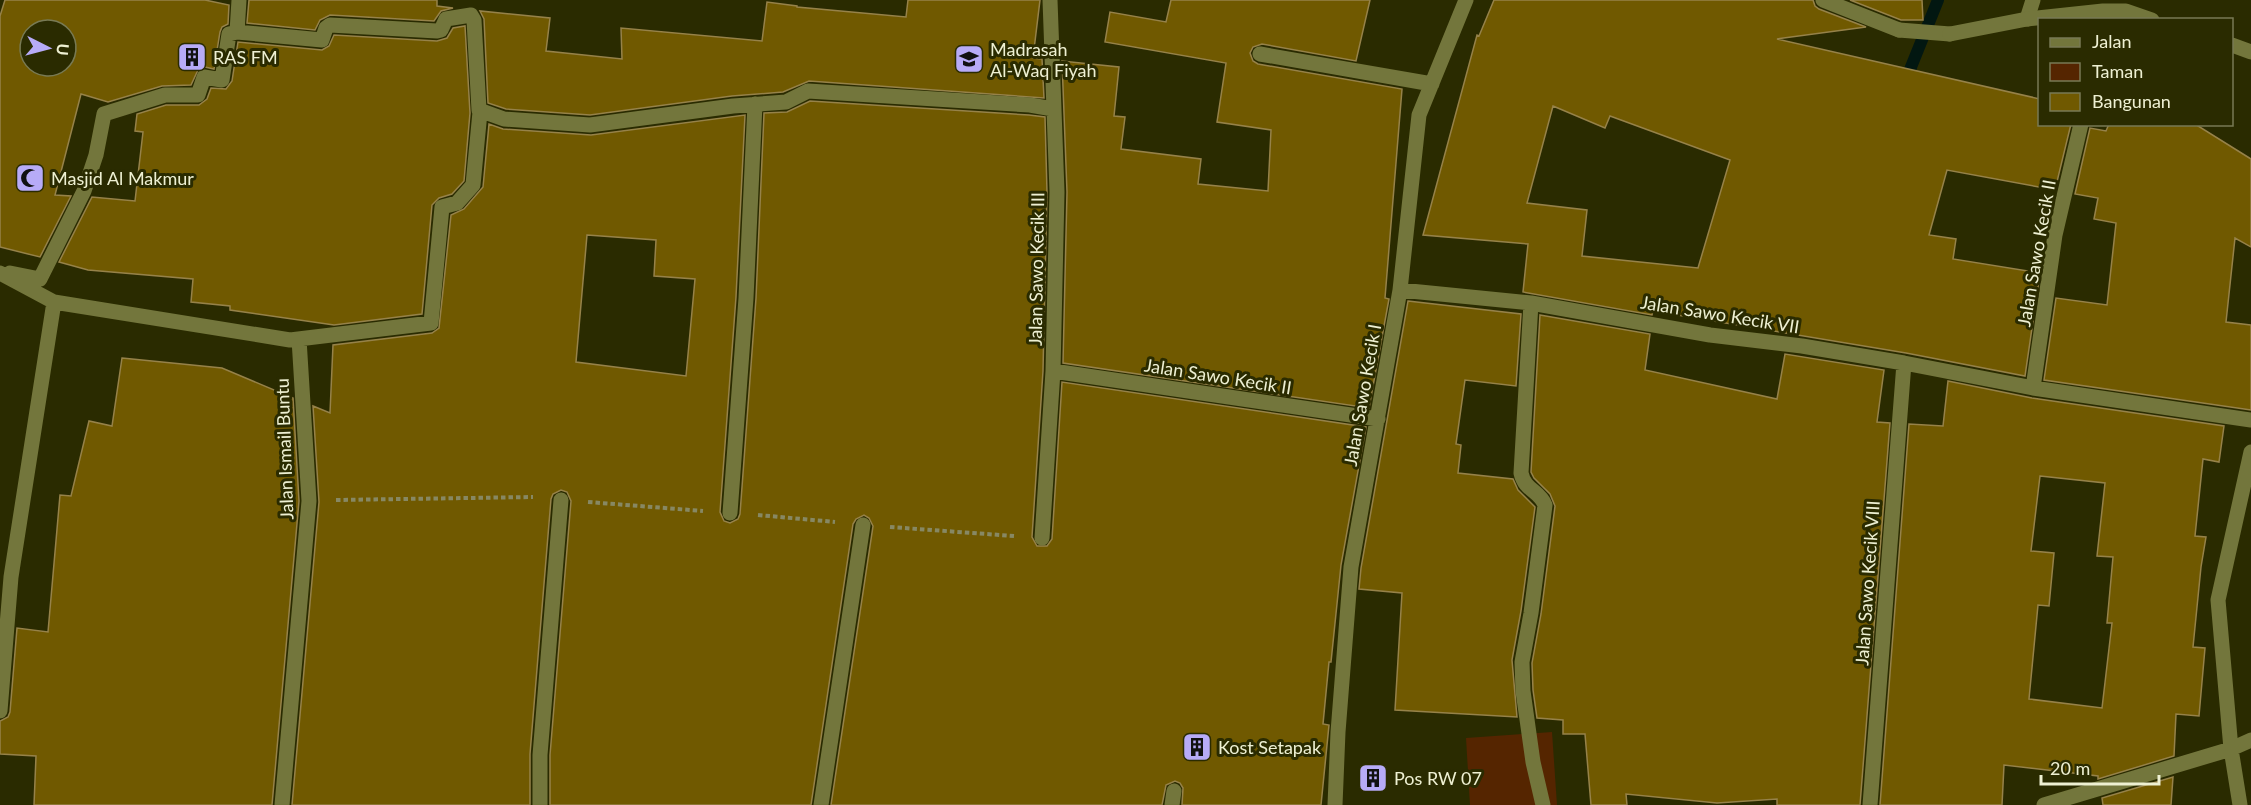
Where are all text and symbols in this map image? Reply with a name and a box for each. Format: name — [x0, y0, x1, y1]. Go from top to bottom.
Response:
north arrow — [18, 18, 78, 78]
legend — [2038, 18, 2233, 126]
text: Jalan — [2092, 30, 2131, 52]
place label: Madrasah Al-Waq Fiyah — [990, 38, 1097, 81]
building icon: RAS FM — [176, 41, 208, 73]
text: U — [53, 43, 73, 57]
school or university icon: Madrasah Al-Waq Fiyah — [953, 43, 985, 75]
place label: RAS FM — [213, 46, 278, 68]
text: Taman — [2092, 60, 2143, 82]
text: Bangunan — [2092, 90, 2171, 112]
mosque icon: Masjid Al Makmur — [14, 162, 46, 194]
place label: Masjid Al Makmur — [51, 167, 194, 189]
street label: Jalan Sawo Kecik II — [2012, 178, 2060, 328]
street label: Jalan Sawo Kecik III — [1024, 192, 1048, 346]
street label: Jalan Sawo Kecik VII — [1639, 291, 1801, 337]
street label: Jalan Sawo Kecik I — [1339, 322, 1385, 468]
street label: Jalan Sawo Kecik II — [1143, 353, 1293, 399]
street label: Jalan Ismail Buntu — [271, 378, 297, 520]
street label: Jalan Sawo Kecik VIII — [1850, 500, 1884, 666]
building icon: Kost Setapak — [1181, 731, 1213, 763]
place label: Kost Setapak — [1218, 736, 1322, 758]
scale bar — [2041, 748, 2160, 786]
text: 20 m — [2050, 757, 2090, 779]
building icon: Pos RW 07 — [1357, 762, 1389, 794]
place label: Pos RW 07 — [1394, 767, 1482, 789]

